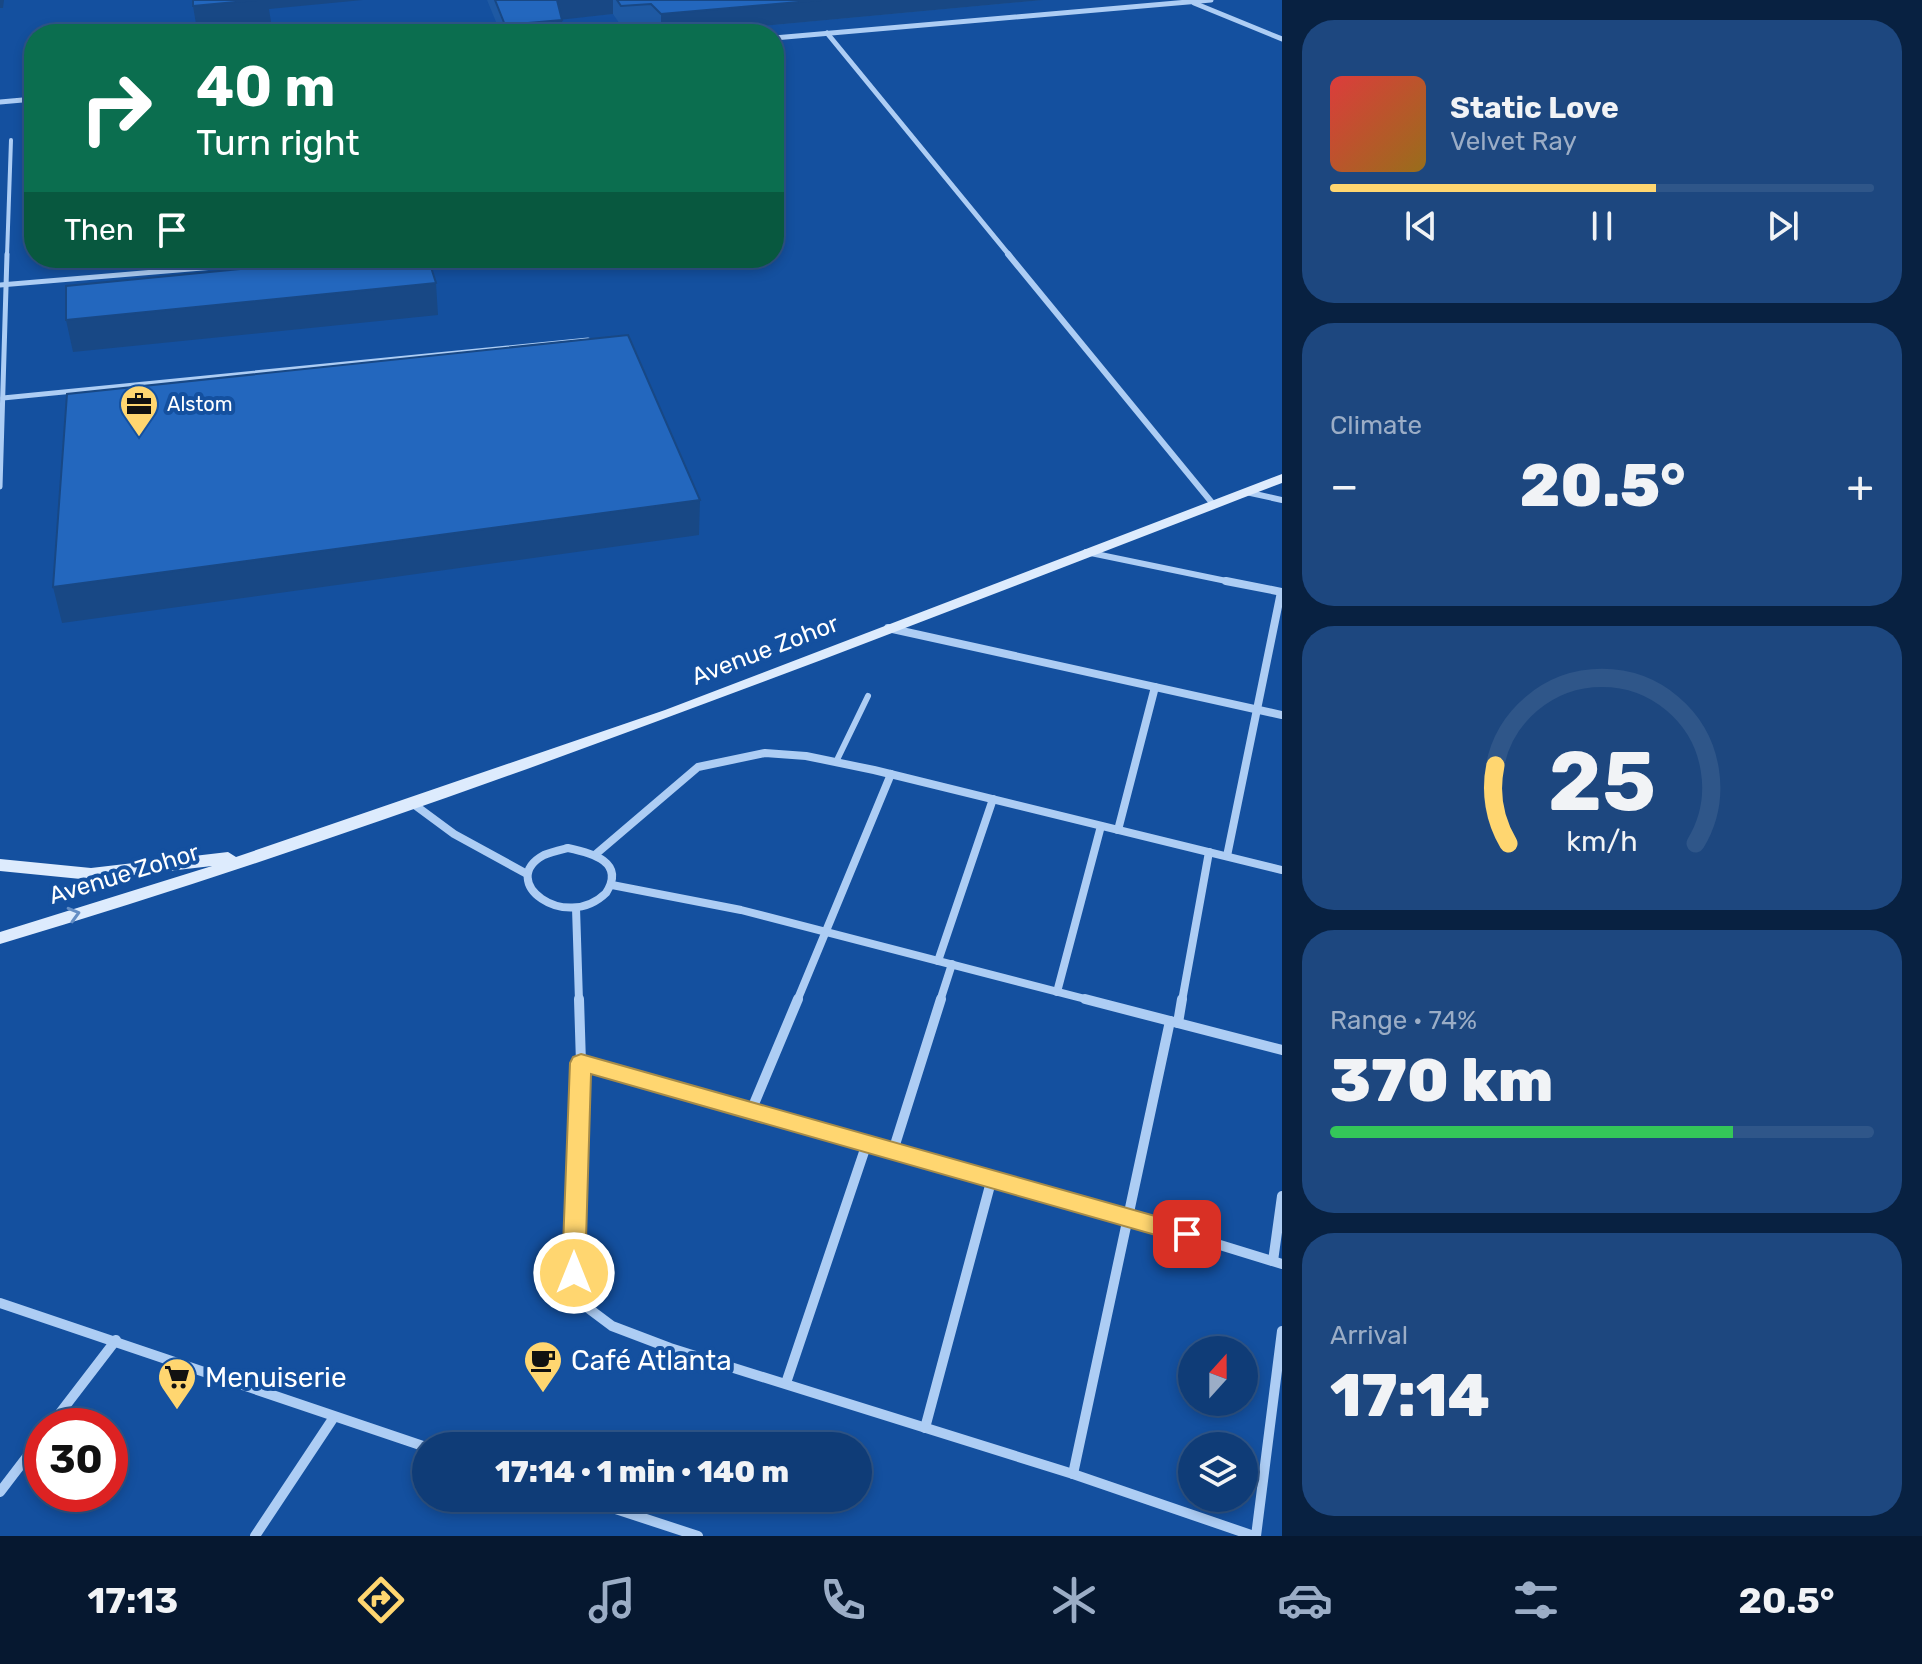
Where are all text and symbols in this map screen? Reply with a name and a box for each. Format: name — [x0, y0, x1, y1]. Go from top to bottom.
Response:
text: 40 m — [196, 54, 336, 120]
icon: right — [64, 56, 168, 160]
text: Static Love — [1450, 90, 1619, 126]
text: Turn right — [196, 121, 360, 164]
text: Velvet Ray — [1450, 126, 1577, 157]
icon: previous — [1399, 204, 1443, 248]
icon: pause — [1580, 204, 1624, 248]
icon: next — [1761, 204, 1805, 248]
icon: arrive — [150, 208, 194, 252]
text: Then — [64, 212, 134, 248]
office icon: Alstom — [118, 383, 160, 438]
place label: Alstom — [167, 392, 233, 416]
text: Climate — [1330, 410, 1422, 441]
text: 20.5° — [1520, 450, 1685, 521]
text: − — [1330, 460, 1359, 512]
text: + — [1847, 460, 1874, 512]
street label: Avenue Zohor — [688, 609, 842, 691]
text: 25 — [1548, 732, 1656, 831]
text: km/h — [1566, 824, 1638, 858]
street label: Avenue Zohor — [46, 838, 202, 910]
one-way arrow — [67, 907, 81, 923]
text: Range · 74% — [1330, 1005, 1477, 1036]
text: 370 km — [1330, 1045, 1553, 1116]
pin — [1153, 1200, 1221, 1268]
icon: arrive — [1165, 1212, 1209, 1256]
position arrow — [532, 1231, 616, 1315]
text: Arrival — [1330, 1320, 1408, 1351]
north arrow — [1178, 1336, 1258, 1416]
map controls — [1178, 1336, 1258, 1512]
cafe icon: Café Atlanta — [522, 1339, 564, 1394]
place label: Café Atlanta — [571, 1344, 732, 1377]
supermarket icon: Menuiserie — [156, 1356, 198, 1411]
text: 17:14 — [1330, 1360, 1490, 1431]
place label: Menuiserie — [205, 1361, 347, 1394]
speed limit sign: 30 — [24, 1408, 128, 1512]
button: layers — [1178, 1432, 1258, 1512]
text: 17:14 · 1 min · 140 m — [495, 1454, 789, 1490]
icon: directions — [353, 1572, 409, 1628]
icon: music — [584, 1572, 640, 1628]
icon: phone — [815, 1572, 871, 1628]
icon: climate — [1046, 1572, 1102, 1628]
icon: car — [1277, 1572, 1333, 1628]
icon: filters — [1508, 1572, 1564, 1628]
text: 17:13 — [87, 1579, 178, 1622]
text: 20.5° — [1739, 1579, 1834, 1622]

